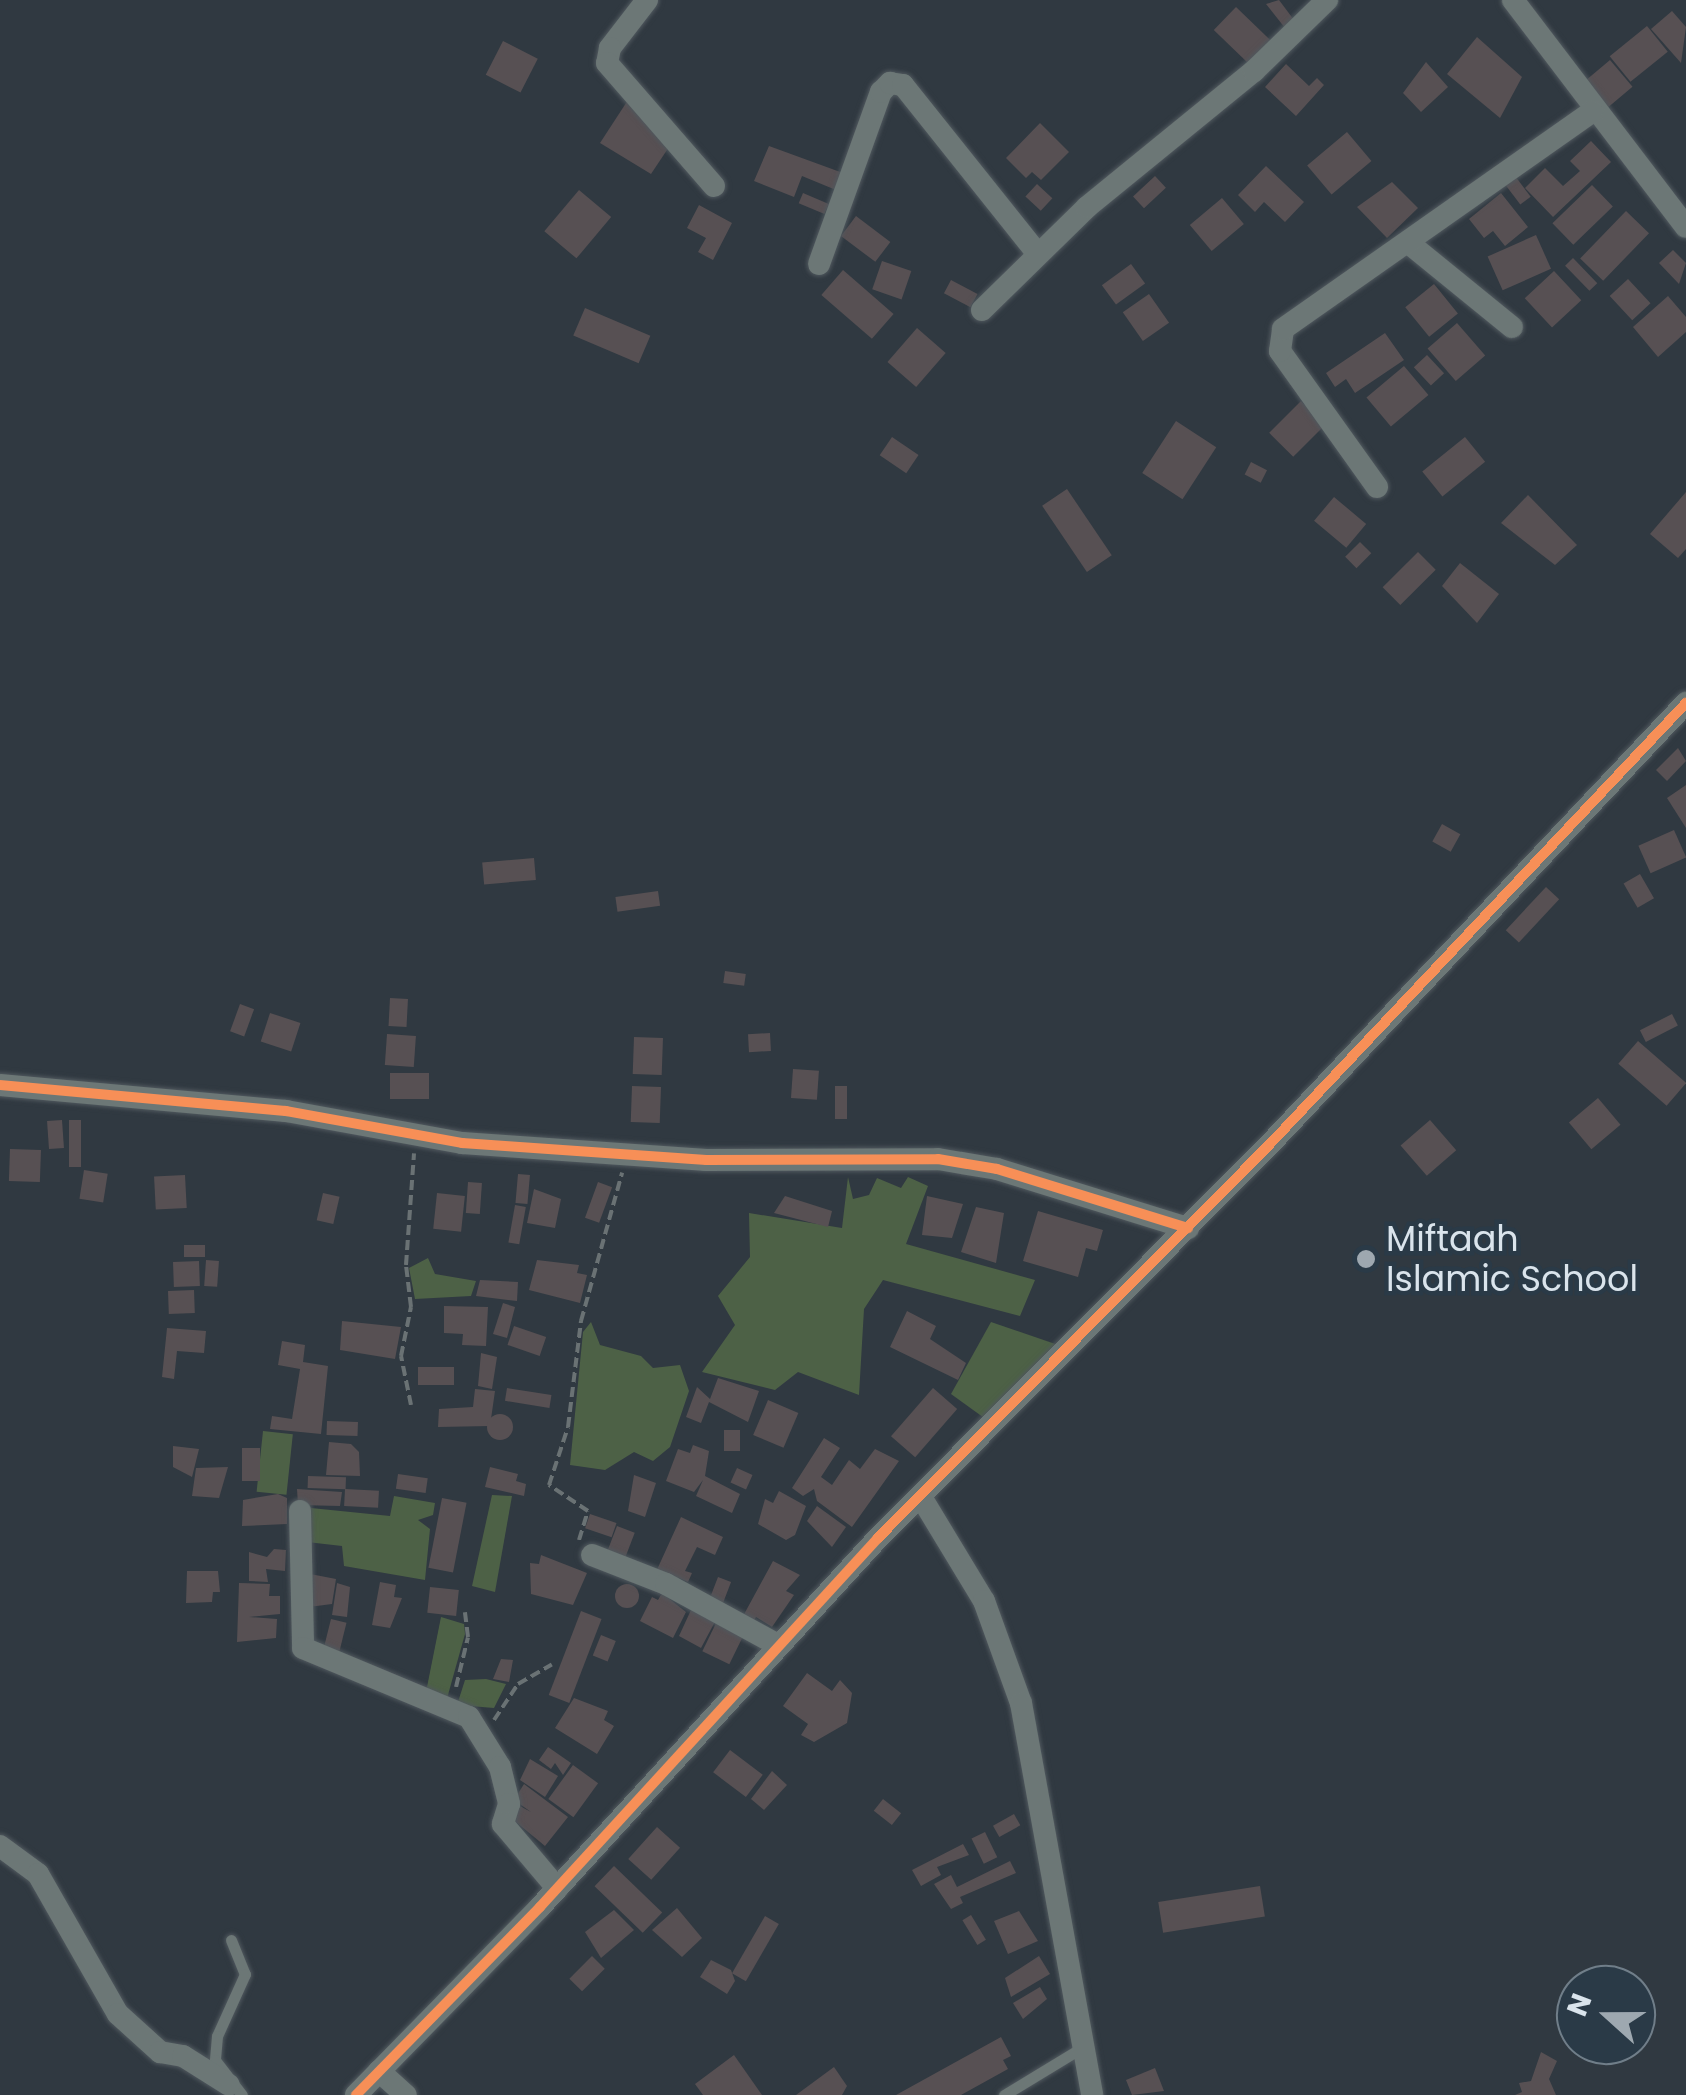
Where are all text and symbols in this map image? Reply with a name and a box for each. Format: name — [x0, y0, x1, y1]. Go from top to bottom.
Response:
place label: Miftaah Islamic School — [1386, 1218, 1638, 1300]
marker: Miftaah Islamic School — [1355, 1248, 1377, 1270]
north arrow — [1556, 1965, 1656, 2065]
text: N — [1557, 1988, 1601, 2022]

